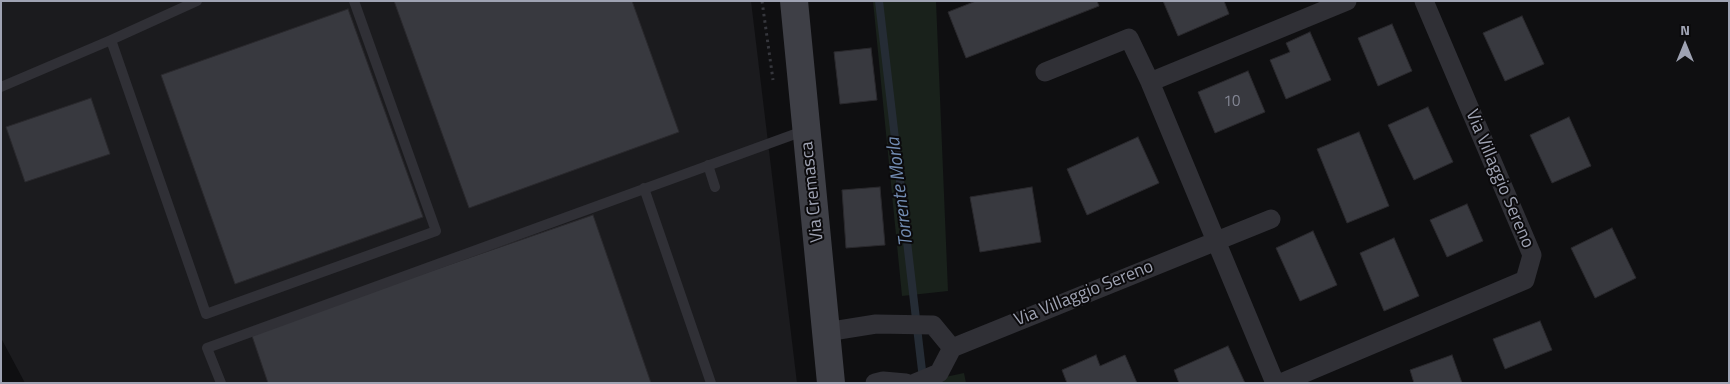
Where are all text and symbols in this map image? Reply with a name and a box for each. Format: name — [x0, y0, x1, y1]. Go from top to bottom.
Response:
text: N — [1680, 19, 1690, 40]
north arrow — [1660, 20, 1710, 70]
house number: 10 — [1224, 93, 1240, 111]
street label: Via Villaggio Sereno — [1460, 107, 1538, 251]
water label: Torrente Morla — [883, 136, 919, 248]
street label: Via Cremasca — [797, 140, 829, 244]
street label: Via Villaggio Sereno — [1011, 256, 1157, 332]

